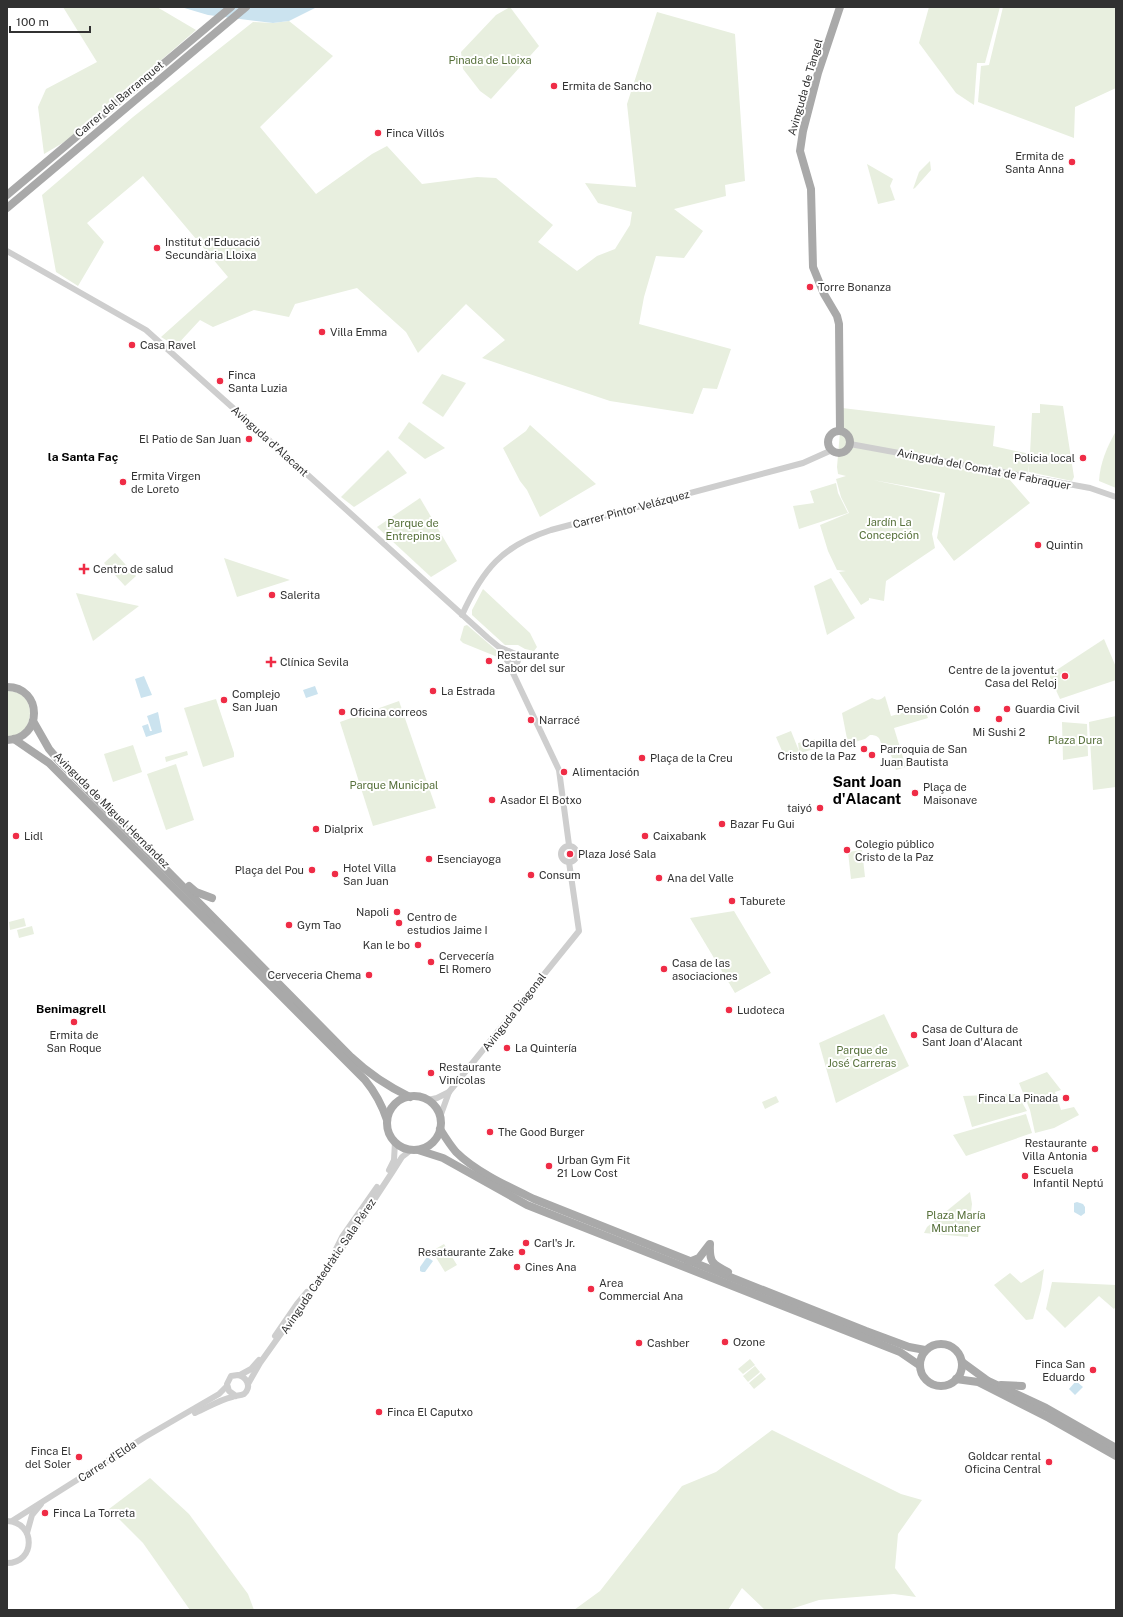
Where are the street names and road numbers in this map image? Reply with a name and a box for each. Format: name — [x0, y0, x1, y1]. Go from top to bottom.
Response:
street label: Avinguda de Tàngel — [785, 37, 825, 137]
street label: Carrer del Barranquet — [72, 59, 166, 139]
street label: Avinguda d'Alacant — [229, 403, 311, 479]
street label: Avinguda del Comtat de Fabraquer — [896, 446, 1072, 492]
street label: Carrer Pintor Velázquez — [571, 488, 691, 530]
street label: Avinguda de Miguel Hernández — [52, 750, 172, 870]
street label: Avinguda Diagonal — [480, 971, 548, 1053]
street label: Avinguda Catedràtic Sala Pérez — [278, 1196, 378, 1336]
street label: Carrer d'Elda — [76, 1438, 138, 1484]

